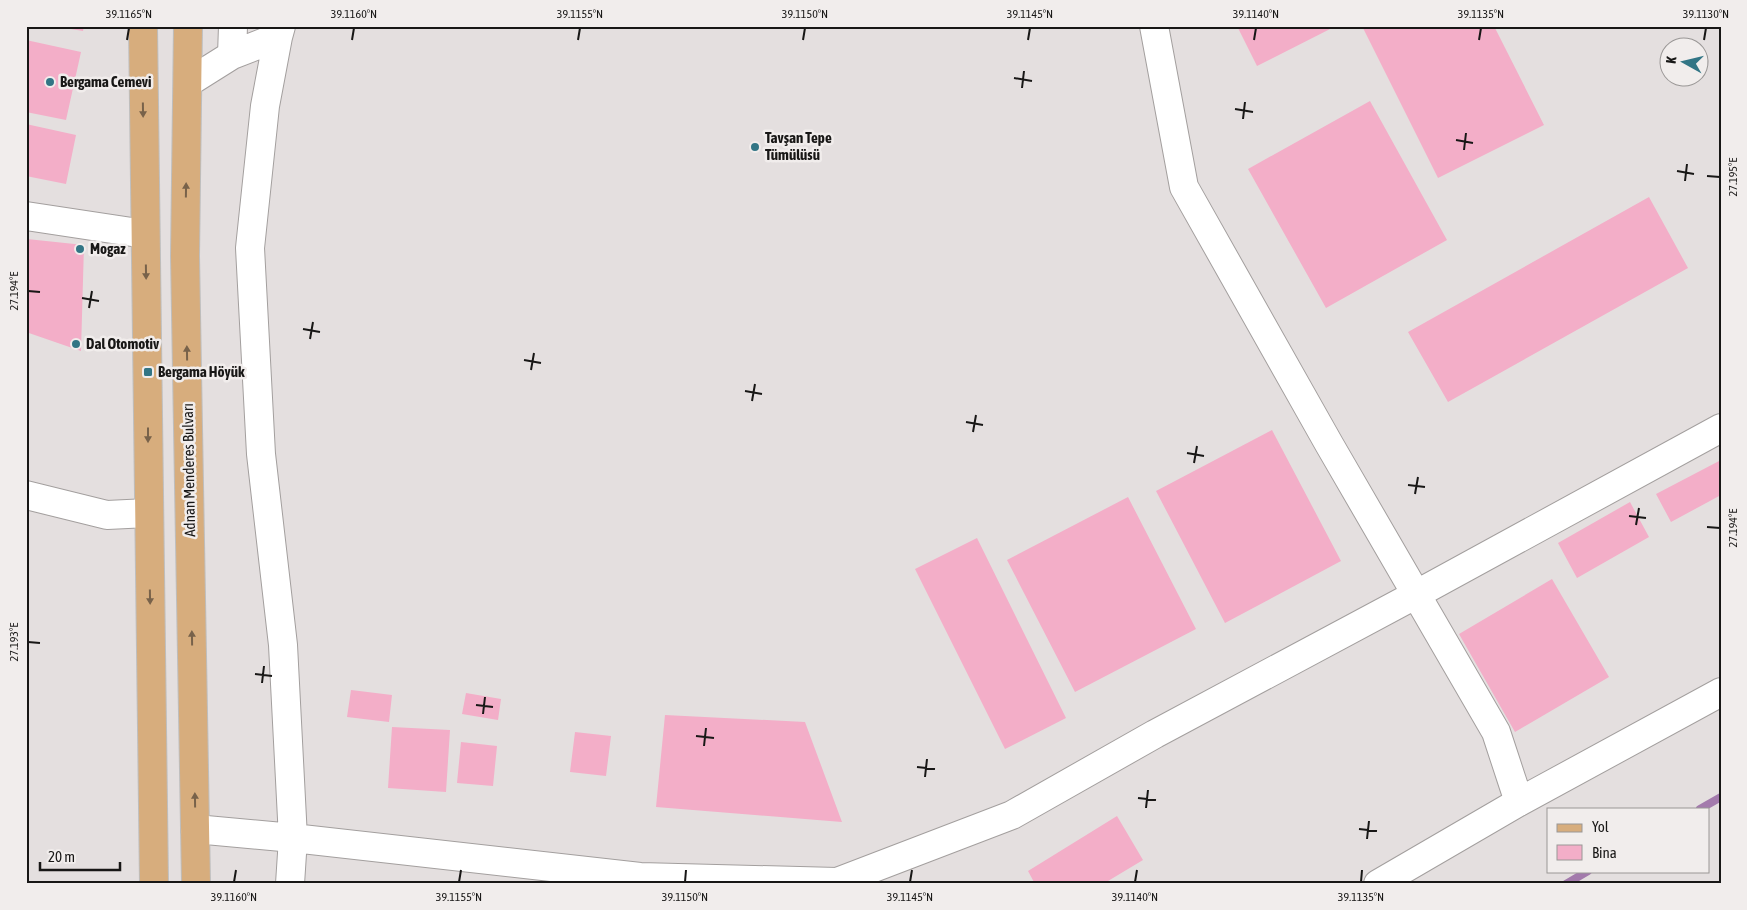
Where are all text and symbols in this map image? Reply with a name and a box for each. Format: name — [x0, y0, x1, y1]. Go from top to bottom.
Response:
text: 39.1165°N — [106, 7, 152, 21]
text: 39.1160°N — [331, 7, 377, 21]
text: 39.1155°N — [557, 7, 603, 21]
text: 39.1150°N — [782, 7, 828, 21]
text: 39.1145°N — [1007, 7, 1053, 21]
text: 39.1140°N — [1233, 7, 1279, 21]
text: 39.1135°N — [1458, 7, 1504, 21]
text: 39.1130°N — [1683, 7, 1729, 21]
north arrow — [1660, 38, 1710, 88]
text: K — [1663, 56, 1680, 65]
place label: Bergama Cemevi — [60, 73, 152, 90]
marker: Bergama Cemevi — [44, 76, 56, 88]
one-way arrow — [140, 102, 148, 118]
place label: Tavşan Tepe Tümülüsü — [765, 129, 832, 163]
marker: Tavşan Tepe Tümülüsü — [749, 141, 761, 153]
text: 27.195°E — [1726, 158, 1740, 196]
one-way arrow — [183, 182, 191, 198]
place label: Mogaz — [90, 240, 126, 257]
marker: Mogaz — [74, 243, 86, 255]
one-way arrow — [142, 265, 150, 281]
text: 27.194°E — [7, 272, 21, 310]
place label: Dal Otomotiv — [86, 335, 160, 352]
marker: Dal Otomotiv — [70, 338, 82, 350]
one-way arrow — [183, 344, 191, 360]
place label: Bergama Höyük — [158, 363, 245, 380]
marker: Bergama Höyük — [142, 366, 154, 378]
street label: Adnan Menderes Bulvarı — [179, 403, 198, 537]
one-way arrow — [144, 427, 152, 443]
text: 27.194°E — [1726, 509, 1740, 547]
one-way arrow — [146, 590, 154, 606]
text: 27.193°E — [7, 623, 21, 661]
one-way arrow — [188, 629, 196, 645]
one-way arrow — [190, 792, 198, 808]
legend — [1547, 808, 1710, 872]
text: Yol — [1592, 818, 1609, 835]
scale bar — [40, 840, 120, 872]
text: Bina — [1592, 844, 1617, 861]
text: 20 m — [48, 848, 75, 865]
text: 39.1160°N — [211, 890, 257, 904]
text: 39.1155°N — [436, 890, 482, 904]
text: 39.1150°N — [662, 890, 708, 904]
text: 39.1145°N — [887, 890, 933, 904]
text: 39.1140°N — [1112, 890, 1158, 904]
text: 39.1135°N — [1338, 890, 1384, 904]

